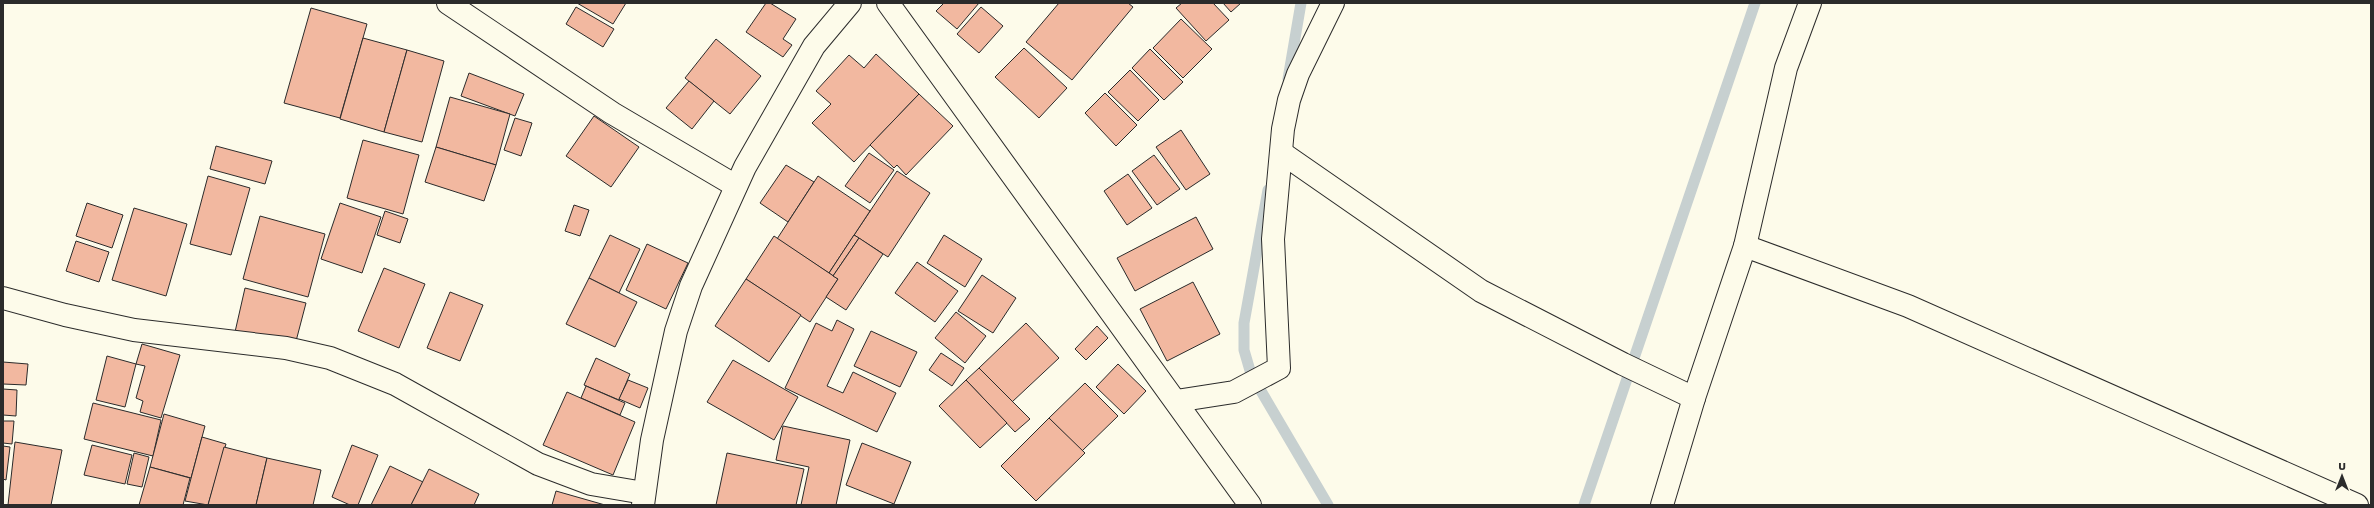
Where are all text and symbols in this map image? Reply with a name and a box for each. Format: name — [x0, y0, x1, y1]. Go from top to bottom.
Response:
north arrow — [2322, 456, 2362, 496]
text: U — [2338, 458, 2346, 474]

